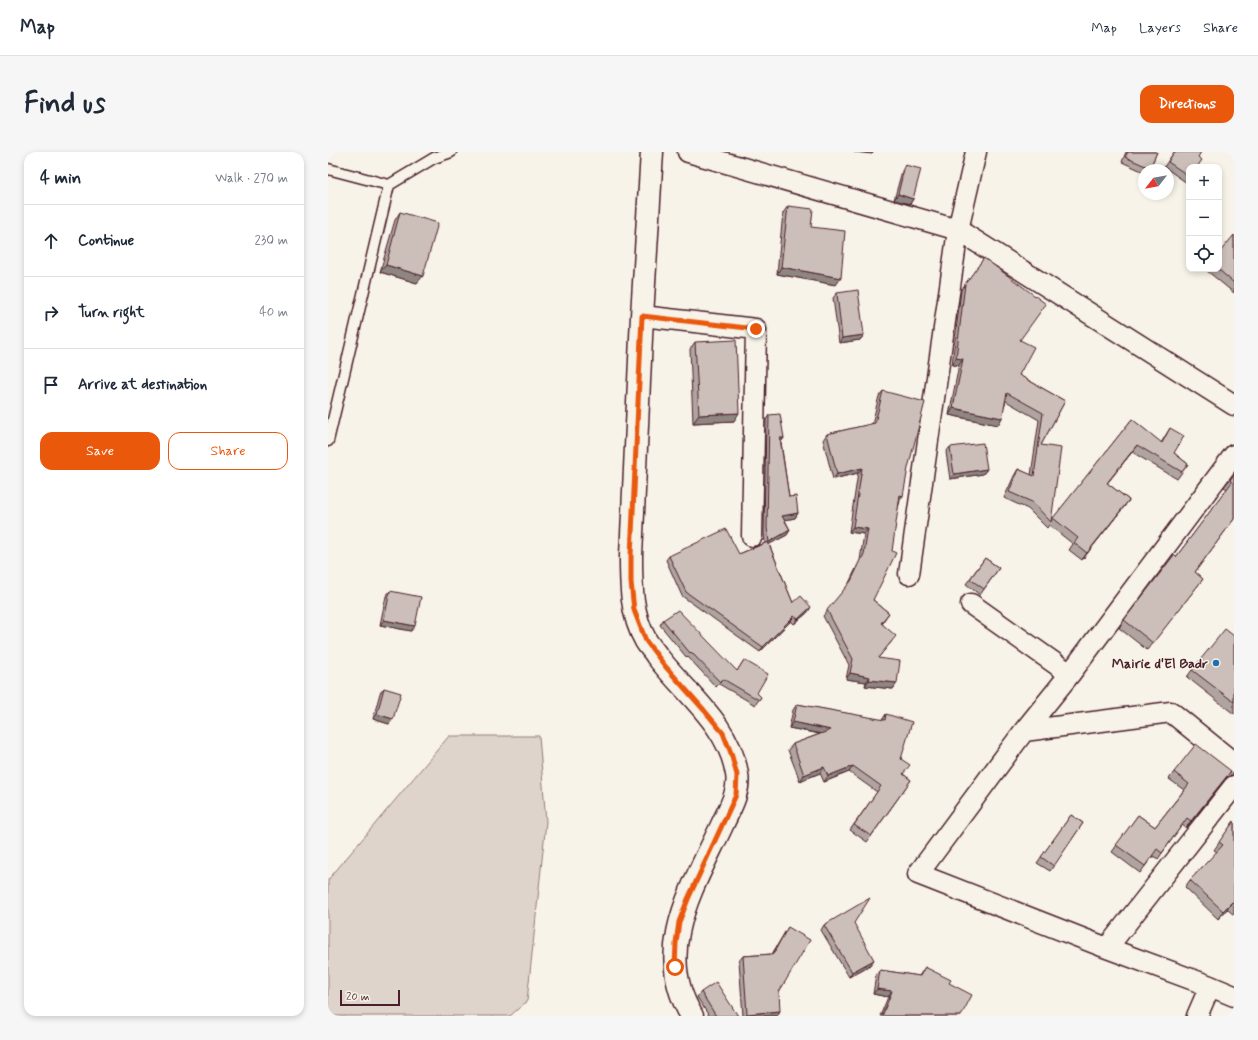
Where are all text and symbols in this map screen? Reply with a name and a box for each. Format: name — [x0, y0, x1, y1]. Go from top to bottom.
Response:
text: Map — [20, 15, 55, 40]
text: Map — [1091, 19, 1117, 37]
text: Layers — [1139, 19, 1181, 37]
text: Share — [1203, 19, 1238, 37]
button: Directions — [1140, 85, 1234, 123]
text: Find us — [24, 86, 105, 123]
north arrow — [1138, 164, 1174, 200]
map controls — [1186, 164, 1222, 272]
button: + — [1186, 164, 1222, 200]
text: 4 min — [40, 167, 81, 189]
text: Walk · 270 m — [215, 170, 288, 187]
button: − — [1186, 200, 1222, 236]
icon: ahead — [40, 230, 62, 252]
text: Continue — [78, 231, 134, 251]
text: 230 m — [254, 232, 288, 249]
button: locate — [1186, 236, 1222, 272]
icon: right — [40, 302, 62, 324]
text: Turn right — [78, 303, 145, 323]
text: 40 m — [259, 304, 288, 321]
route end — [747, 320, 765, 338]
icon: arrive — [40, 374, 62, 396]
text: Arrive at destination — [78, 375, 207, 395]
button: Save — [40, 432, 160, 470]
button: Share — [168, 432, 288, 470]
place label: Mairie d'El Badr — [1112, 655, 1208, 673]
marker: Mairie d'El Badr — [1211, 658, 1221, 668]
route start — [666, 958, 684, 976]
scale bar — [340, 988, 400, 1007]
text: 20 m — [346, 990, 369, 1004]

